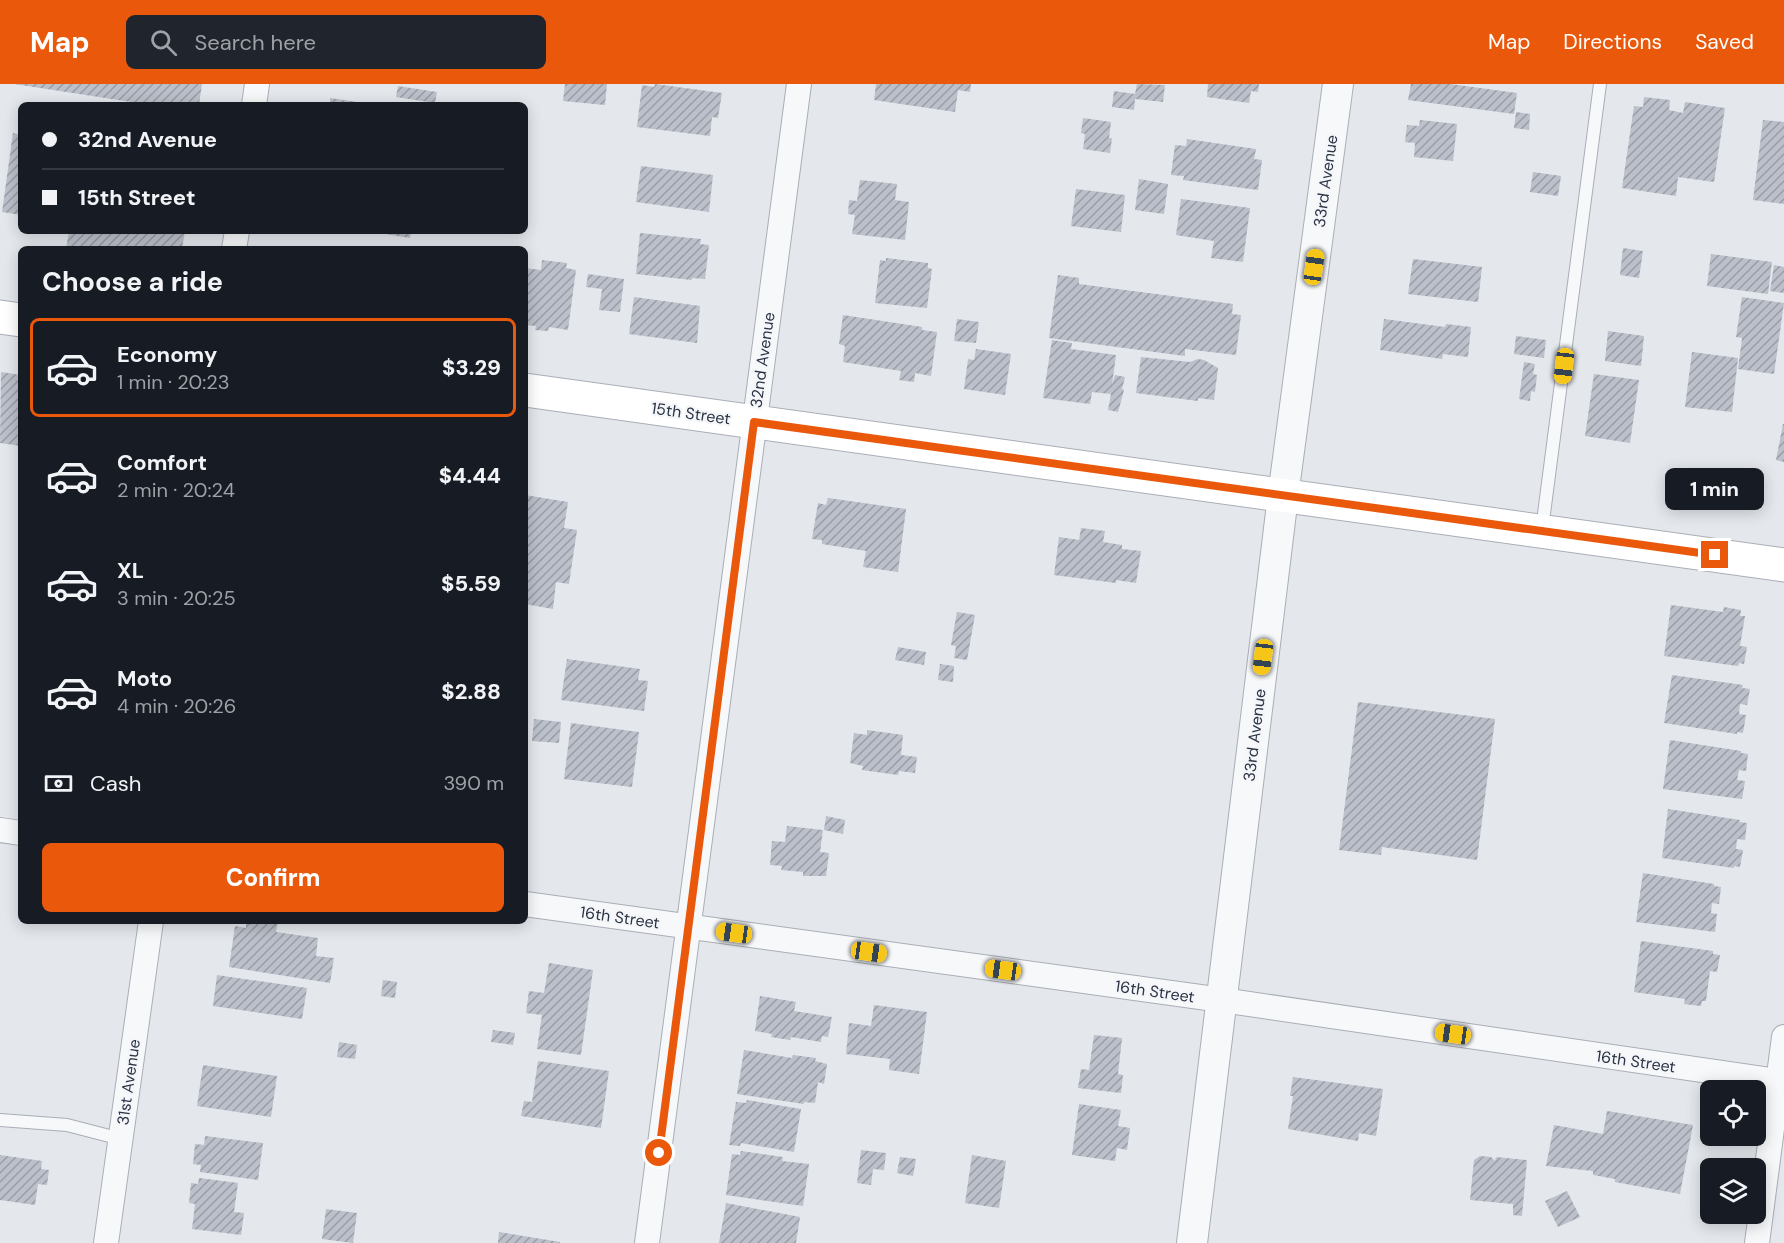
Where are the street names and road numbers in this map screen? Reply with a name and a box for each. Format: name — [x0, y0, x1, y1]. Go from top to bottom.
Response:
street label: 33rd Avenue — [1309, 133, 1342, 229]
street label: 32nd Avenue — [745, 311, 780, 409]
street label: 15th Street — [650, 398, 732, 429]
street label: 33rd Avenue — [1238, 688, 1271, 783]
street label: 16th Street — [579, 902, 661, 933]
street label: 16th Street — [1114, 976, 1196, 1007]
street label: 31st Avenue — [112, 1038, 145, 1126]
street label: 16th Street — [1595, 1046, 1677, 1077]

